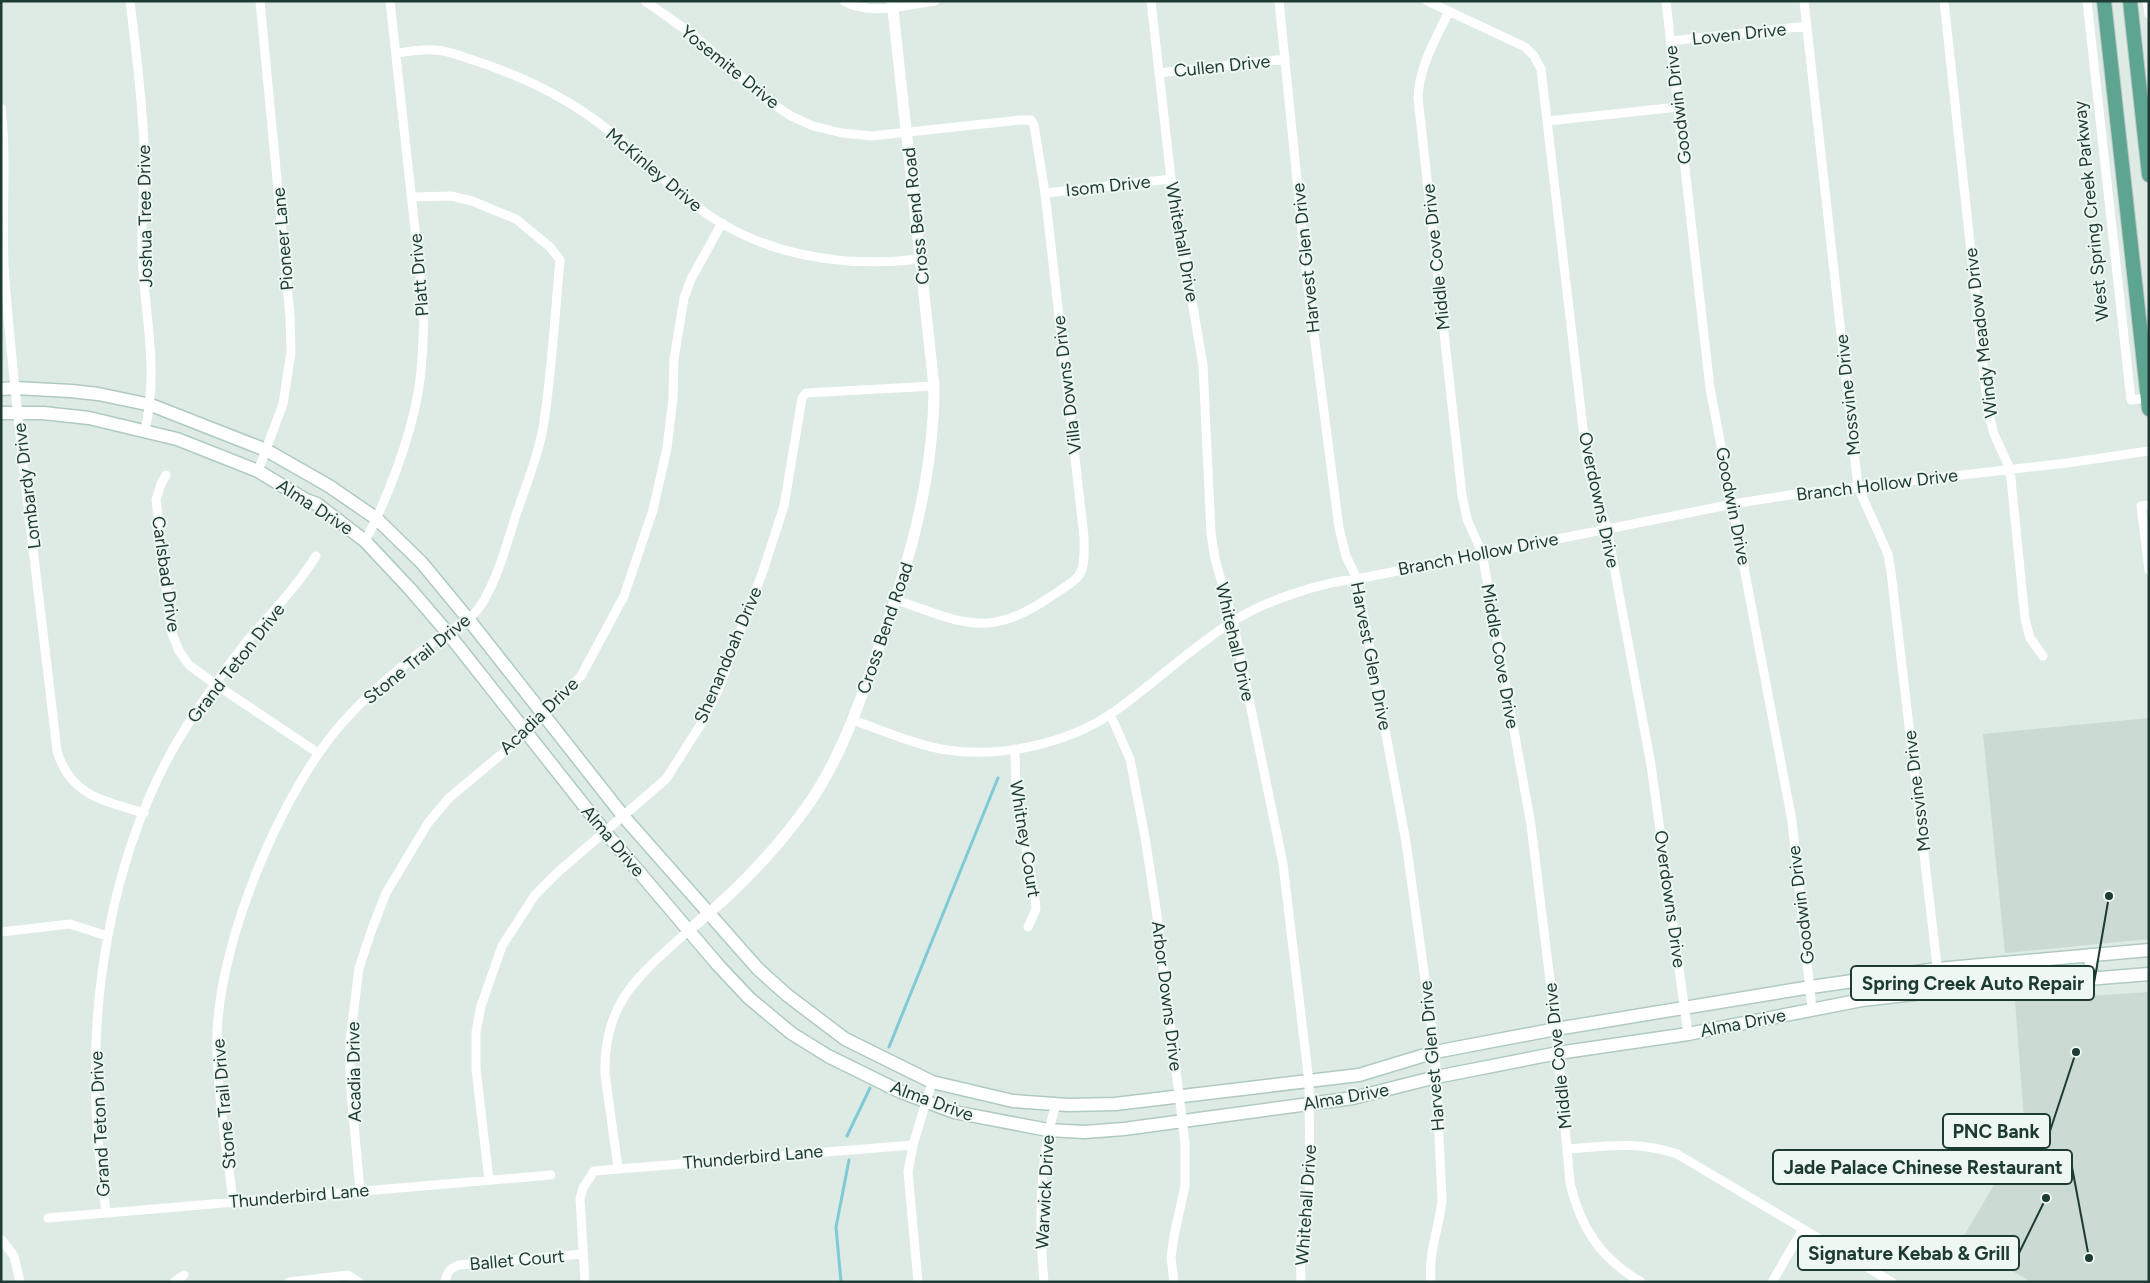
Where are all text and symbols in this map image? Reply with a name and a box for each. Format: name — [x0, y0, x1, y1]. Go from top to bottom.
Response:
street label: Loven Drive — [1691, 18, 1787, 50]
street label: Yosemite Drive — [676, 21, 784, 114]
street label: Goodwin Drive — [1660, 44, 1696, 166]
street label: Cullen Drive — [1173, 50, 1271, 82]
street label: West Spring Creek Parkway — [2068, 99, 2114, 322]
street label: McKinley Drive — [601, 123, 707, 217]
street label: Joshua Tree Drive — [133, 144, 157, 288]
street label: Cross Bend Road — [898, 146, 934, 286]
street label: Isom Drive — [1065, 171, 1152, 201]
street label: Whitehall Drive — [1161, 180, 1203, 304]
street label: Harvest Glen Drive — [1287, 182, 1325, 334]
street label: Middle Cove Drive — [1417, 183, 1455, 331]
street label: Pioneer Lane — [268, 186, 298, 292]
street label: Platt Drive — [404, 232, 434, 317]
street label: Windy Meadow Drive — [1960, 247, 2002, 419]
street label: Villa Downs Drive — [1048, 314, 1086, 456]
street label: Mossvine Drive — [1831, 333, 1865, 457]
street label: Lombardy Drive — [8, 421, 46, 550]
street label: Overdowns Drive — [1574, 430, 1624, 570]
street label: Goodwin Drive — [1711, 445, 1755, 567]
street label: Branch Hollow Drive — [1795, 464, 1959, 506]
street label: Alma Drive — [273, 474, 357, 540]
street label: Carlsbad Drive — [147, 515, 185, 634]
street label: Branch Hollow Drive — [1396, 528, 1560, 580]
street label: Cross Bend Road — [852, 559, 918, 697]
street label: Whitehall Drive — [1211, 580, 1259, 704]
street label: Harvest Glen Drive — [1346, 580, 1396, 732]
street label: Middle Cove Drive — [1476, 582, 1524, 730]
street label: Shenandoah Drive — [689, 583, 767, 727]
street label: Grand Teton Drive — [182, 599, 290, 727]
street label: Stone Trail Drive — [359, 609, 475, 709]
street label: Acadia Drive — [495, 673, 583, 759]
street label: Mossvine Drive — [1899, 729, 1935, 853]
street label: Whitney Court — [1005, 779, 1045, 899]
street label: Alma Drive — [577, 801, 649, 881]
street label: Overdowns Drive — [1649, 829, 1691, 969]
street label: Goodwin Drive — [1783, 844, 1819, 966]
street label: Arbor Downs Drive — [1147, 920, 1187, 1072]
callout: Spring Creek Auto Repair — [1851, 966, 2094, 1000]
text: Spring Creek Auto Repair — [1862, 972, 2084, 995]
street label: Harvest Glen Drive — [1414, 980, 1450, 1132]
street label: Middle Cove Drive — [1539, 982, 1577, 1130]
street label: Alma Drive — [1698, 1004, 1788, 1042]
street label: Acadia Drive — [342, 1021, 366, 1123]
street label: Stone Trail Drive — [207, 1038, 241, 1170]
street label: Grand Teton Drive — [85, 1050, 115, 1197]
street label: Alma Drive — [887, 1076, 977, 1126]
street label: Alma Drive — [1301, 1079, 1391, 1115]
callout: PNC Bank — [1943, 1114, 2050, 1148]
text: PNC Bank — [1952, 1120, 2040, 1143]
street label: Warwick Drive — [1031, 1134, 1059, 1250]
street label: Thunderbird Lane — [682, 1140, 824, 1174]
street label: Whitehall Drive — [1291, 1144, 1321, 1266]
callout: Jade Palace Chinese Restaurant — [1773, 1150, 2072, 1184]
text: Jade Palace Chinese Restaurant — [1783, 1156, 2063, 1179]
street label: Thunderbird Lane — [228, 1179, 370, 1213]
callout: Signature Kebab & Grill — [1798, 1236, 2019, 1270]
text: Signature Kebab & Grill — [1808, 1242, 2010, 1265]
street label: Ballet Court — [468, 1245, 566, 1275]

